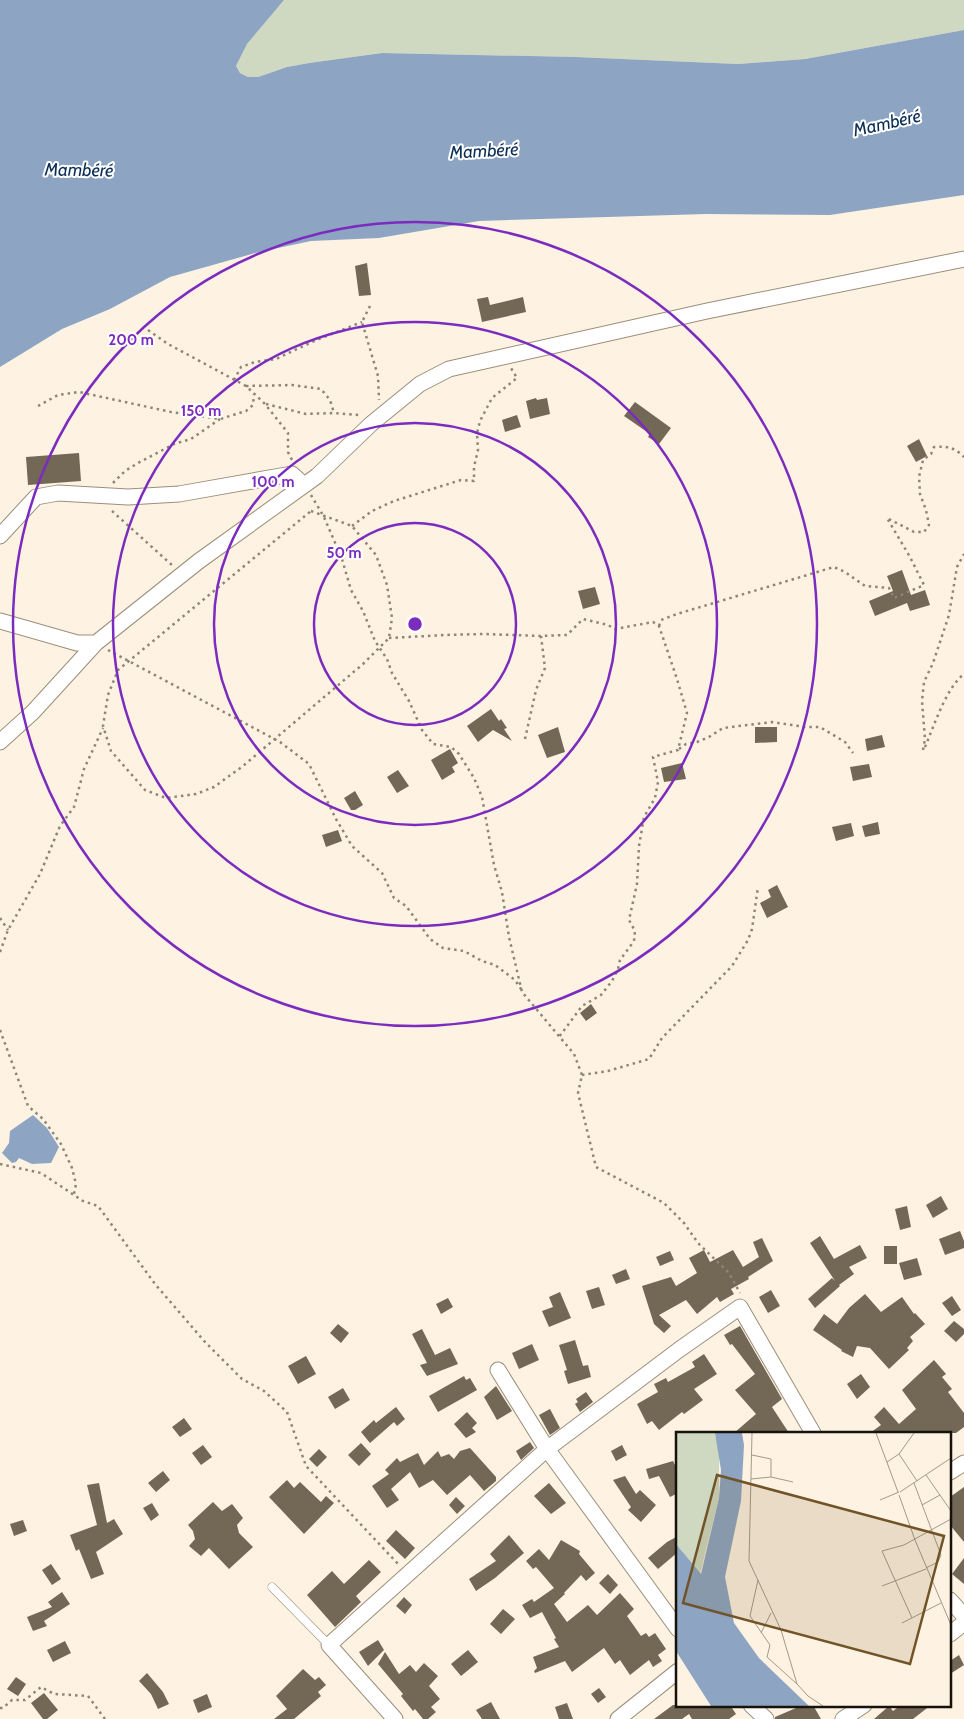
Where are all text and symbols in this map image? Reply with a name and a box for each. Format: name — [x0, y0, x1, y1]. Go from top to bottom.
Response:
water label: Mambéré — [850, 105, 923, 142]
water label: Mambéré — [448, 138, 519, 164]
water label: Mambéré — [43, 158, 114, 182]
text: 200 m — [108, 331, 154, 349]
text: 150 m — [181, 402, 221, 420]
text: 100 m — [251, 473, 295, 491]
text: 50 m — [326, 544, 362, 562]
centre of rings — [406, 615, 424, 633]
inset map — [676, 1432, 952, 1706]

